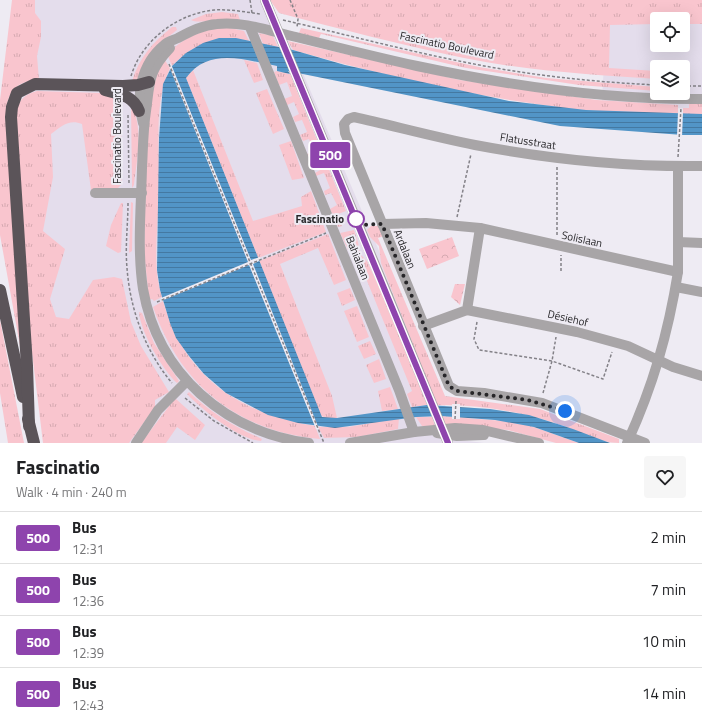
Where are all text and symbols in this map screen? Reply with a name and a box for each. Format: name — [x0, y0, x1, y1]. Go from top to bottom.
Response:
map controls — [650, 12, 690, 100]
button: locate — [650, 12, 690, 52]
street label: Fascinatio Boulevard — [398, 27, 496, 63]
button: layers — [650, 60, 690, 100]
street label: Fascinatio Boulevard — [109, 88, 125, 184]
street label: Flatusstraat — [499, 129, 557, 153]
line badge: 500 — [307, 142, 353, 168]
text: 500 — [318, 144, 342, 165]
marker: Fascinatio — [347, 210, 365, 228]
place label: Fascinatio — [295, 211, 344, 227]
street label: Ardalaan — [390, 227, 420, 271]
street label: Solislaan — [560, 227, 604, 251]
street label: Bahialaan — [342, 234, 374, 282]
street label: Désiehof — [546, 306, 590, 330]
your location — [555, 401, 575, 421]
text: Fascinatio — [16, 452, 100, 481]
button: heart — [644, 456, 686, 498]
text: Walk · 4 min · 240 m — [16, 482, 127, 502]
text: Bus — [72, 516, 97, 539]
text: 2 min — [650, 526, 686, 549]
text: 500 — [26, 527, 50, 548]
text: 12:31 — [72, 539, 104, 559]
text: Bus — [72, 568, 97, 591]
text: 7 min — [650, 578, 686, 601]
text: 500 — [26, 579, 50, 600]
text: 12:36 — [72, 591, 104, 611]
text: Bus — [72, 620, 97, 643]
text: 10 min — [642, 630, 686, 653]
text: 500 — [26, 631, 50, 652]
text: 12:39 — [72, 643, 104, 663]
text: Bus — [72, 672, 97, 695]
text: 14 min — [642, 682, 686, 705]
text: 500 — [26, 683, 50, 704]
text: 12:43 — [72, 695, 104, 715]

